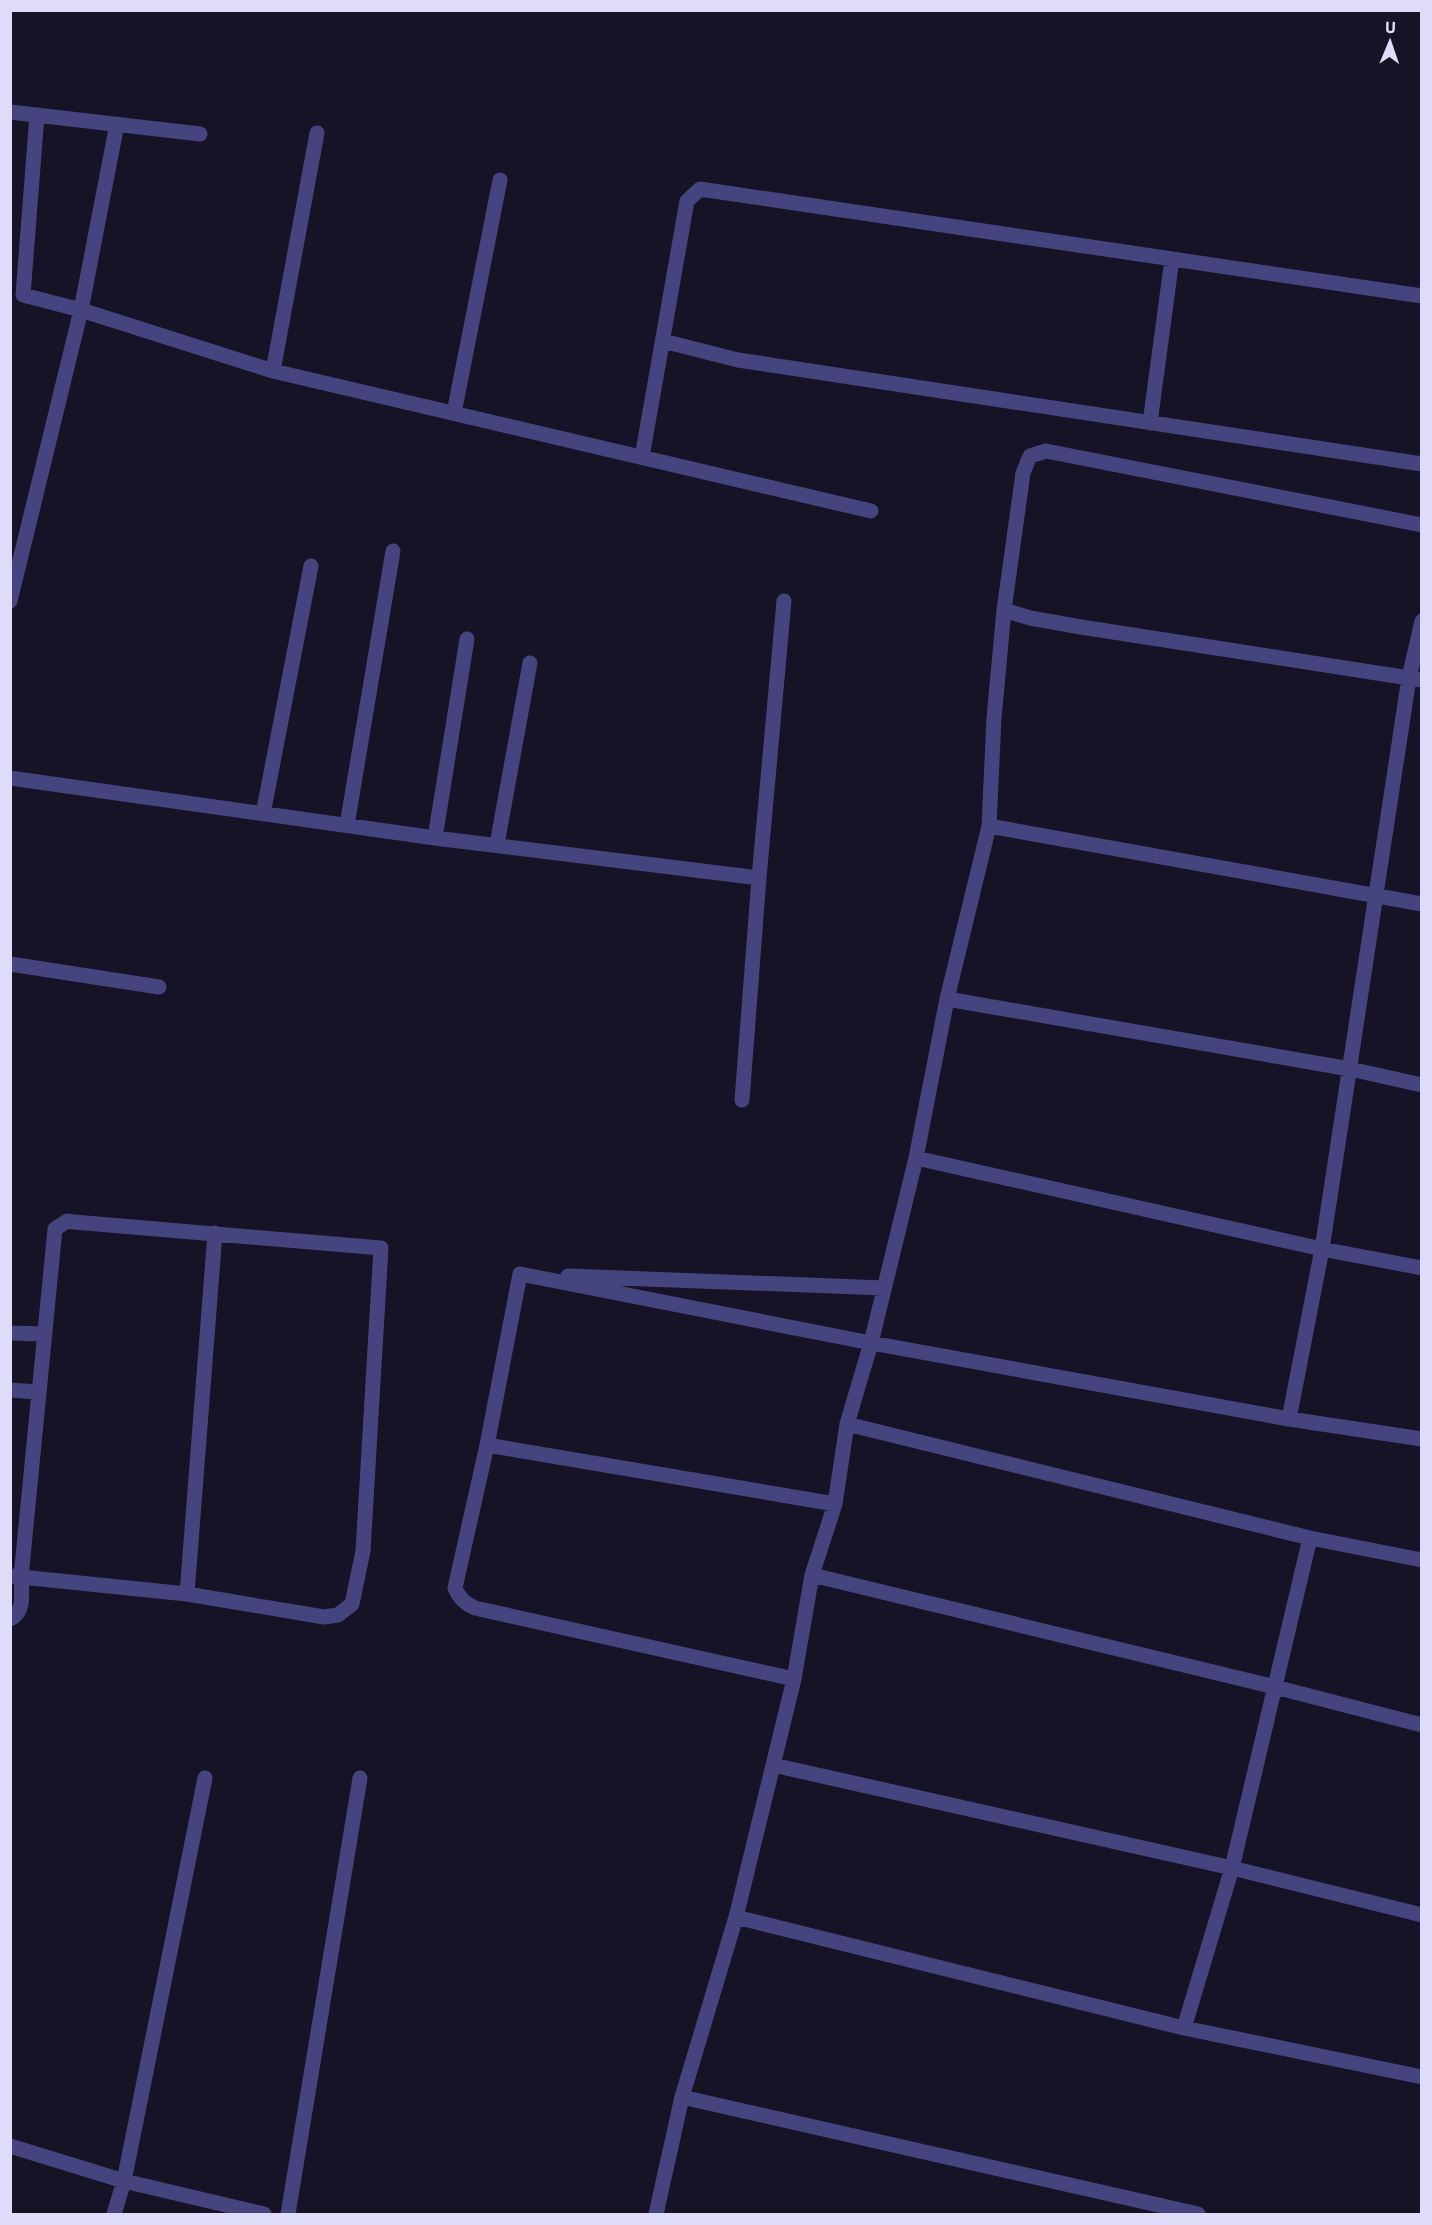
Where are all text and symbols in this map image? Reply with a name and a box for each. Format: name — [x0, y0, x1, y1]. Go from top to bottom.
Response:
north arrow — [1360, 12, 1420, 72]
text: U — [1385, 17, 1396, 37]

